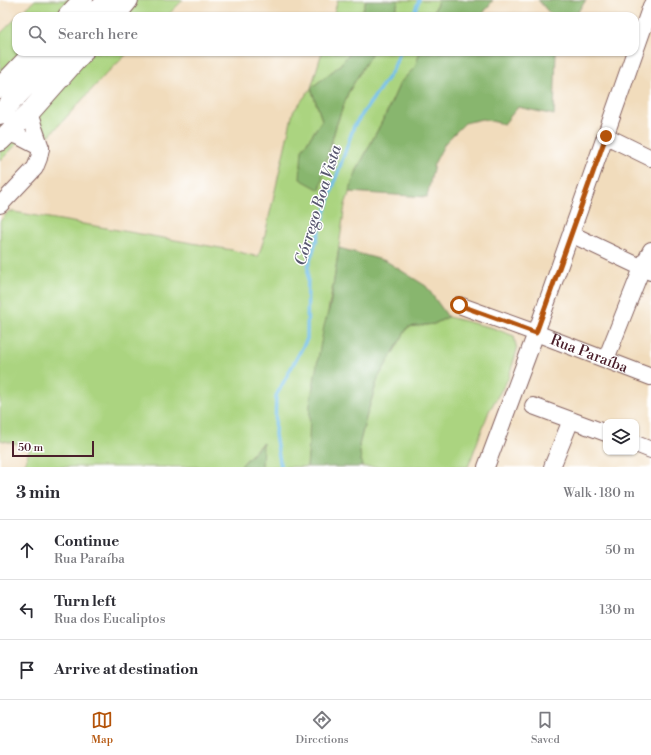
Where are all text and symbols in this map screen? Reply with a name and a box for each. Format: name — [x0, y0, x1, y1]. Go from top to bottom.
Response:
search box — [12, 12, 639, 56]
icon: search — [26, 23, 48, 45]
text: Search here — [58, 25, 138, 44]
route end — [597, 127, 615, 145]
water label: Córrego Boa Vista — [290, 142, 346, 268]
route start — [450, 296, 468, 314]
street label: Rua Paraíba — [548, 330, 631, 377]
map controls — [603, 419, 639, 455]
button: layers — [603, 419, 639, 455]
scale bar — [12, 439, 94, 458]
text: 50 m — [18, 441, 43, 455]
text: 3 min — [16, 482, 60, 504]
text: Walk · 180 m — [563, 485, 635, 501]
text: Continue — [54, 532, 119, 551]
icon: ahead — [16, 539, 38, 561]
text: 50 m — [605, 542, 635, 558]
text: Rua Paraíba — [54, 551, 125, 567]
text: Turn left — [54, 592, 116, 611]
icon: left — [16, 599, 38, 621]
text: 130 m — [600, 602, 635, 618]
text: Rua dos Eucaliptos — [54, 611, 165, 627]
icon: arrive — [16, 659, 38, 681]
text: Arrive at destination — [54, 660, 198, 679]
tab: Map — [91, 709, 113, 747]
tab: Directions — [296, 709, 349, 747]
tab: Saved — [531, 709, 560, 747]

